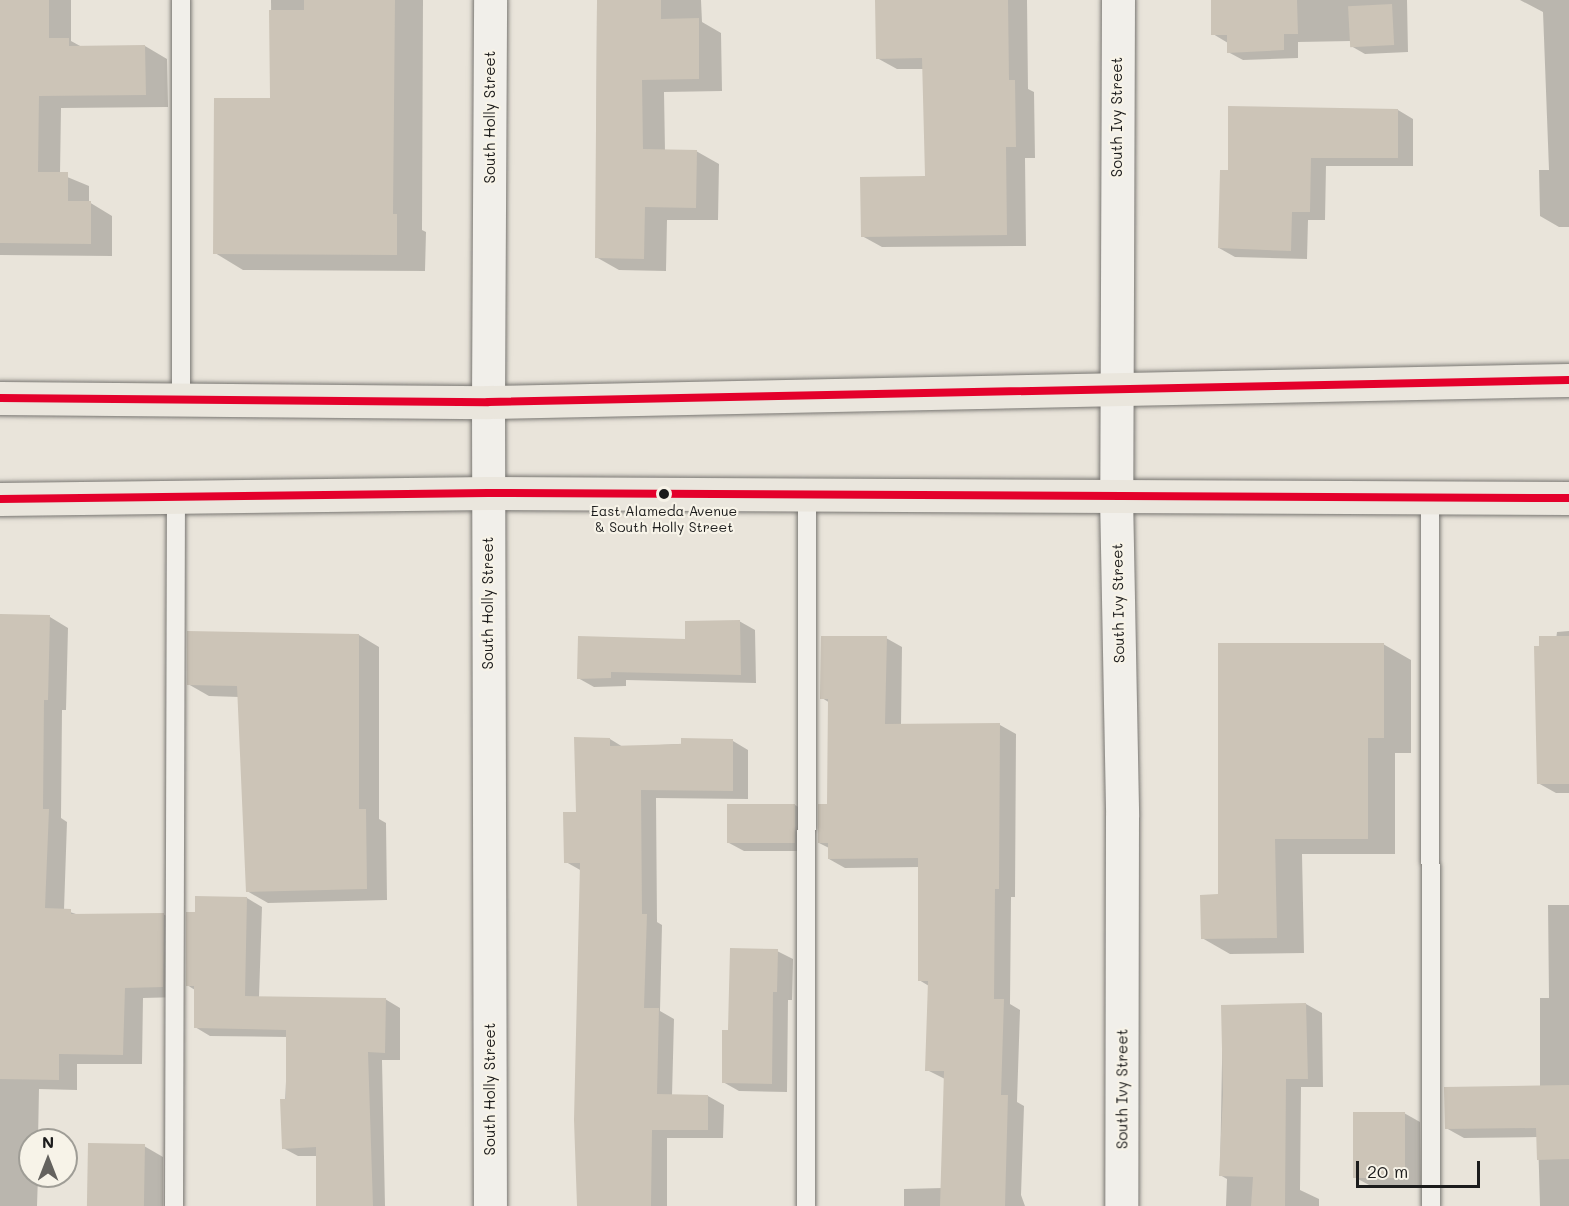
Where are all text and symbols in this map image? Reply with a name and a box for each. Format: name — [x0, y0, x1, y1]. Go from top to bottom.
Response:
street label: South Holly Street — [481, 51, 499, 183]
street label: South Ivy Street — [1108, 57, 1126, 177]
marker: East Alameda Avenue & South Holly Street — [658, 488, 670, 500]
place label: East Alameda Avenue & South Holly Street — [591, 503, 737, 536]
street label: South Holly Street — [479, 537, 497, 669]
street label: South Ivy Street — [1108, 543, 1128, 663]
street label: South Holly Street — [481, 1023, 499, 1155]
street label: South Ivy Street — [1113, 1029, 1131, 1149]
north arrow — [18, 1128, 78, 1188]
text: N — [42, 1131, 54, 1152]
scale bar — [1359, 1149, 1484, 1187]
text: 20 m — [1367, 1159, 1408, 1183]

